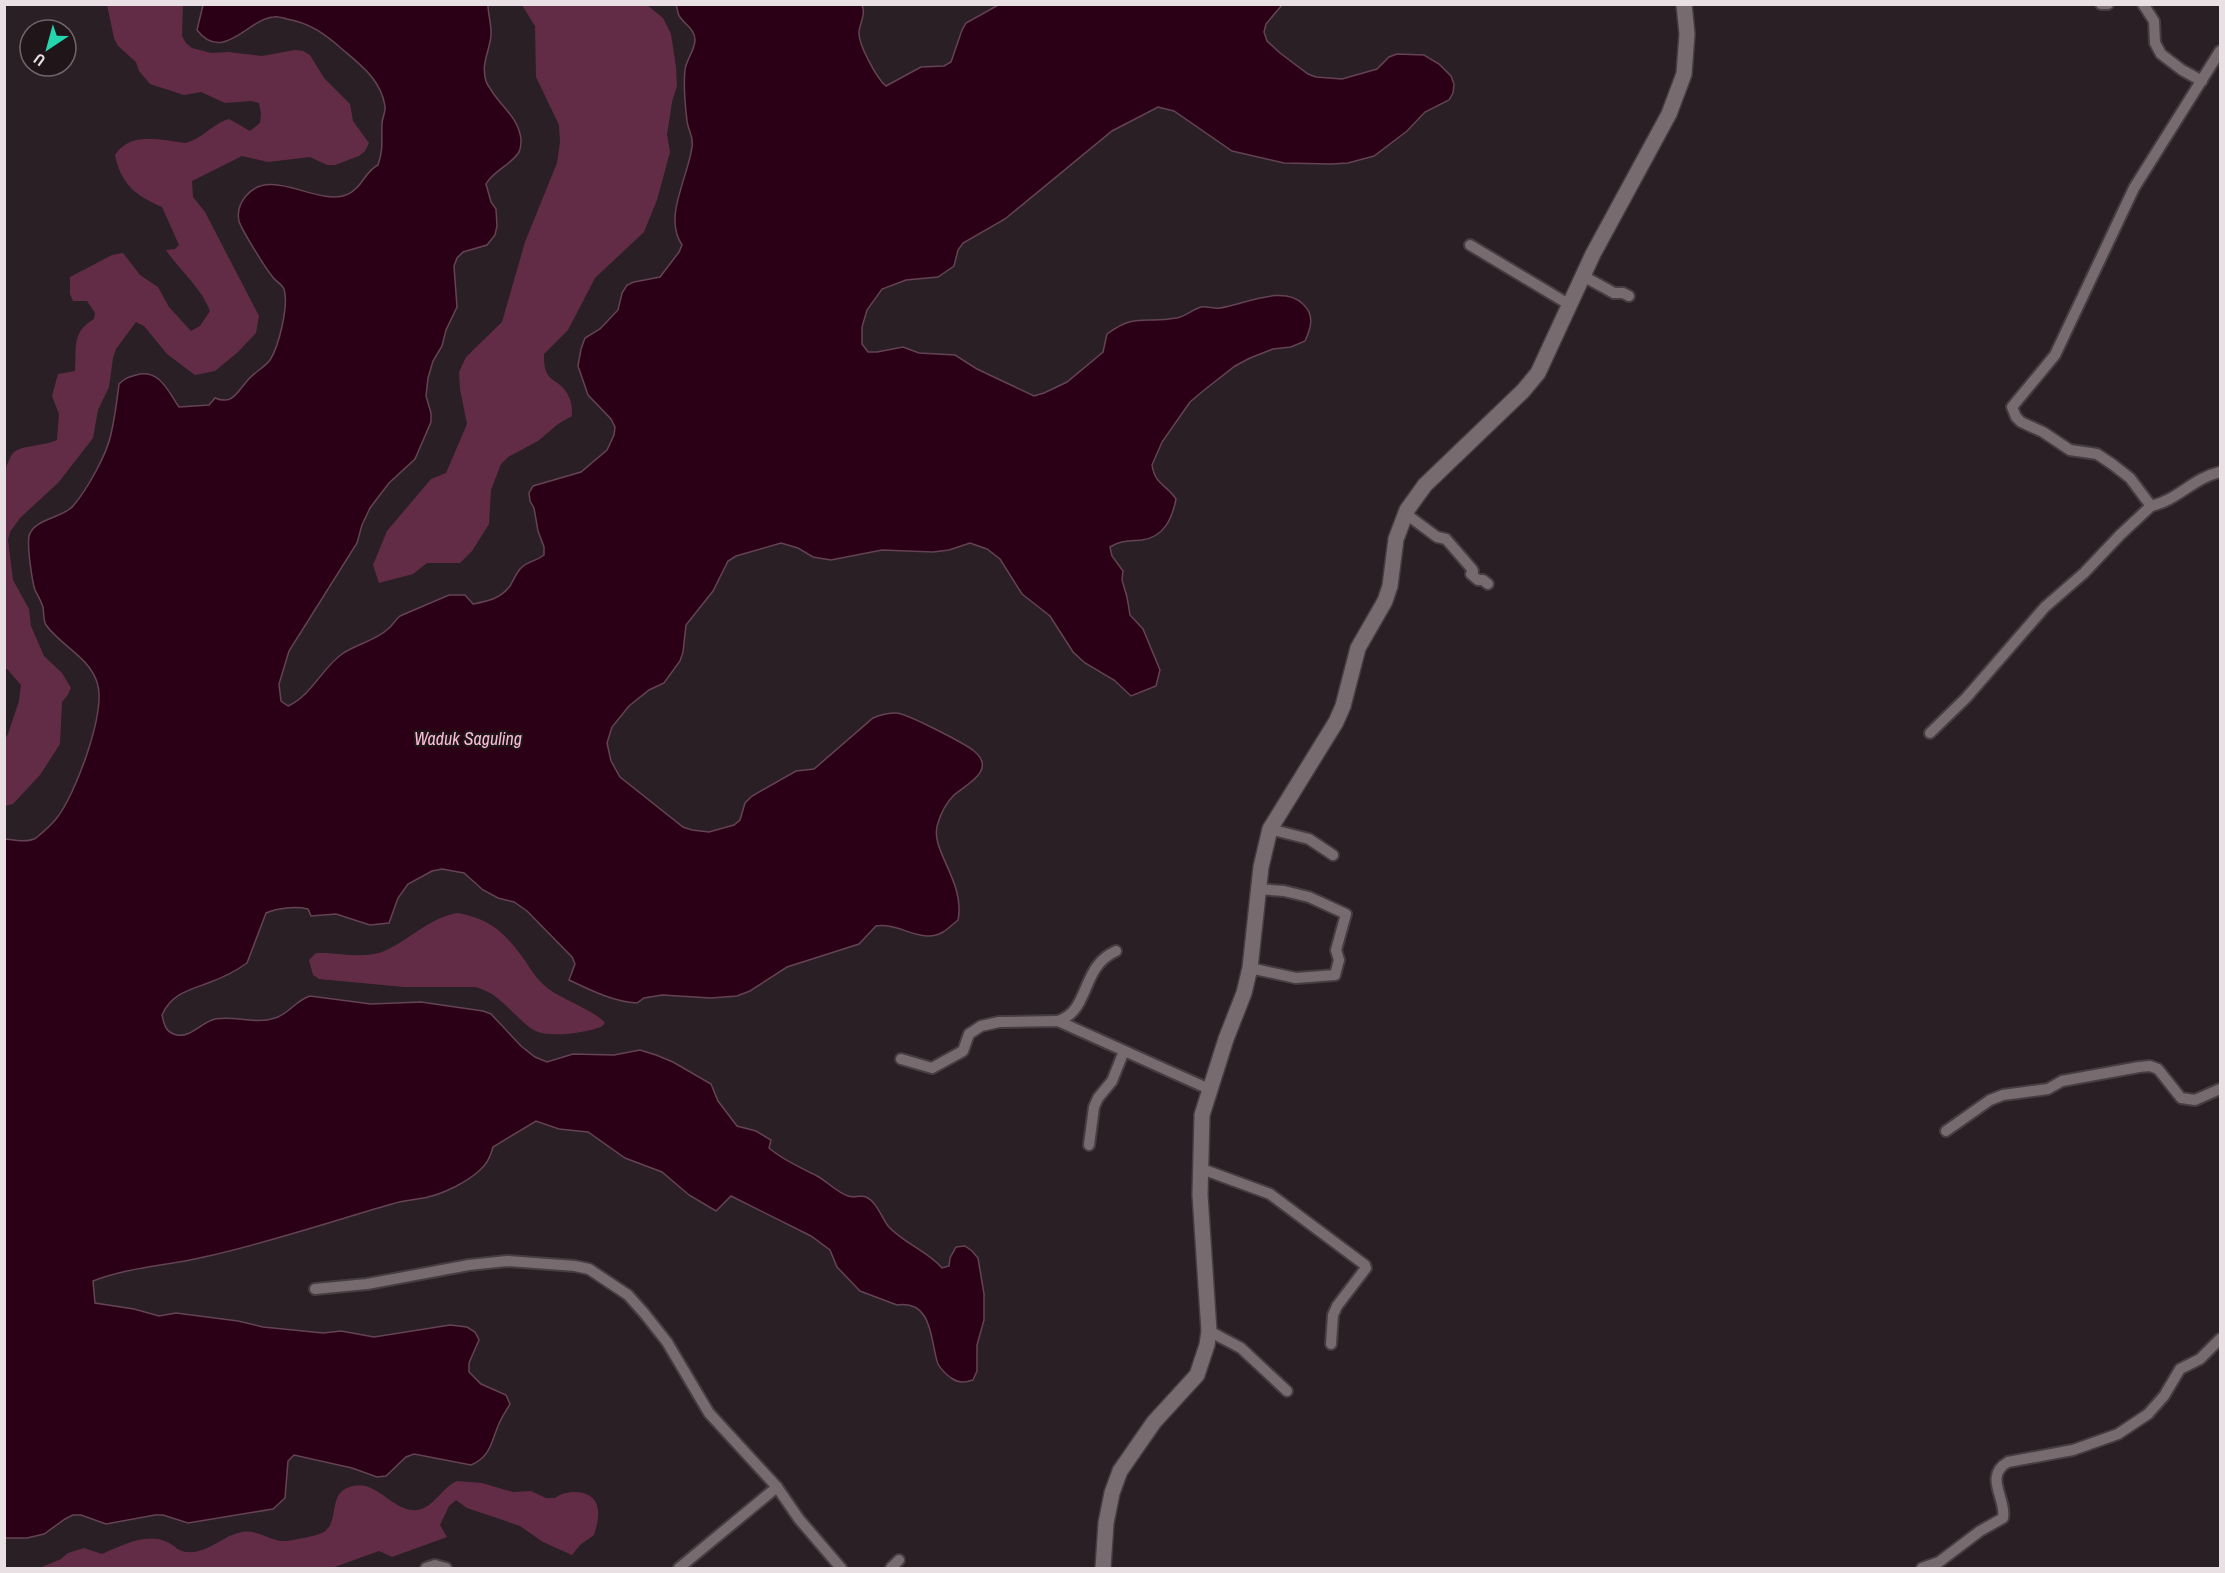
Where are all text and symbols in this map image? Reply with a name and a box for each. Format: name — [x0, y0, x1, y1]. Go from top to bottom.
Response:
north arrow — [18, 18, 78, 78]
text: U — [29, 48, 49, 72]
water label: Waduk Saguling — [414, 726, 522, 751]

